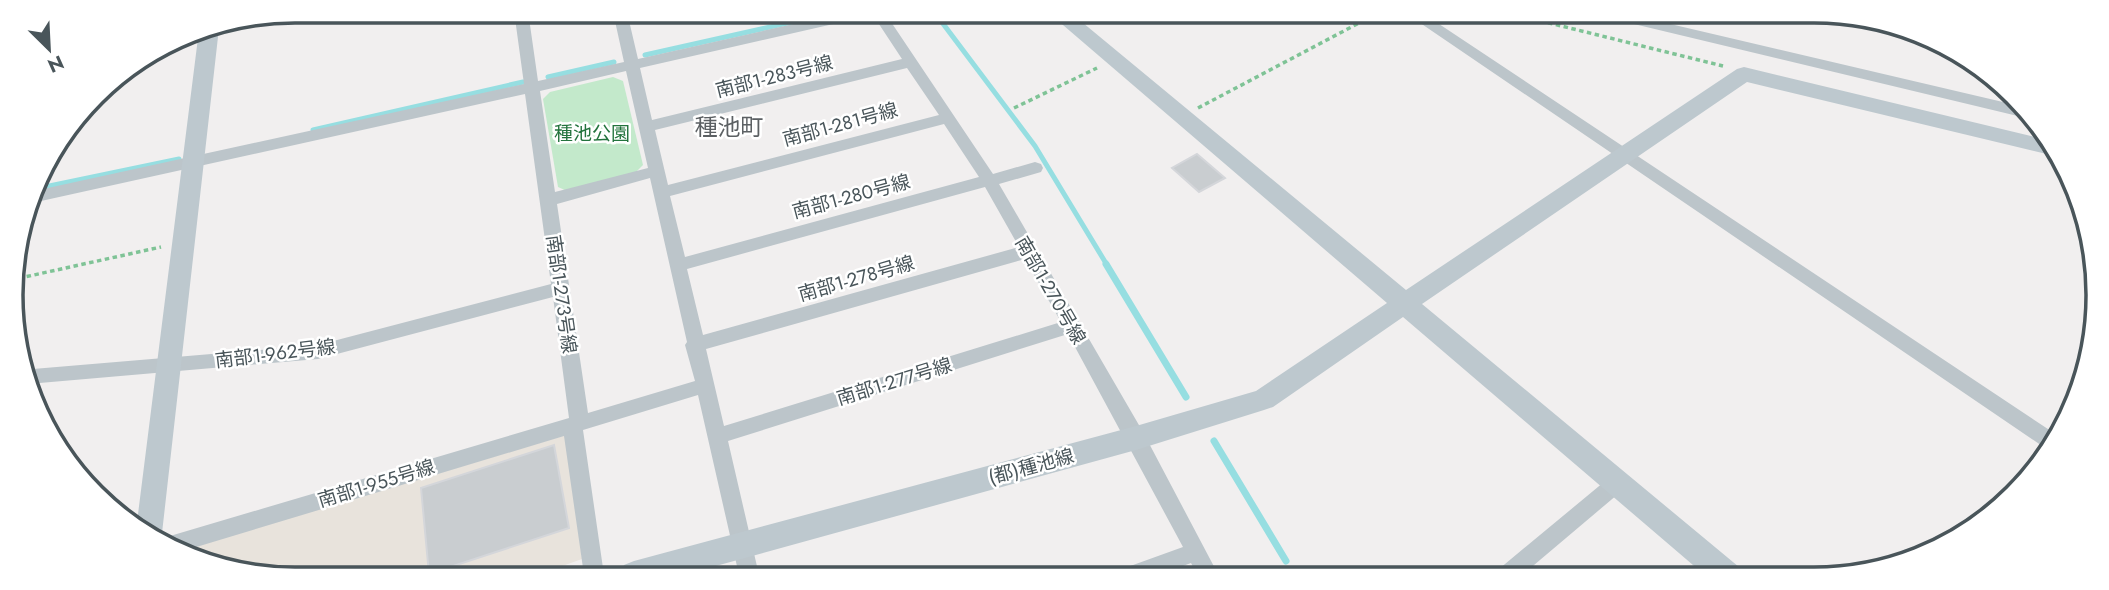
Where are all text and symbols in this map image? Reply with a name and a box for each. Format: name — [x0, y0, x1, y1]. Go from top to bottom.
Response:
north arrow — [14, 14, 84, 84]
text: N — [43, 49, 68, 79]
street label: 南部1-283号線 — [713, 49, 836, 104]
street label: 南部1-281号線 — [780, 96, 901, 153]
district label: 種池町 — [695, 110, 764, 144]
park label: 種池公園 — [554, 120, 630, 147]
street label: 南部1-280号線 — [789, 168, 913, 225]
street label: 南部1-270号線 — [1009, 231, 1092, 349]
street label: 南部1-273号線 — [540, 233, 583, 355]
street label: 南部1-278号線 — [795, 249, 917, 308]
street label: 南部1-962号線 — [213, 333, 337, 374]
street label: 南部1-277号線 — [833, 351, 955, 412]
street label: (都)種池線 — [985, 442, 1077, 491]
street label: 南部1-955号線 — [314, 453, 438, 514]

